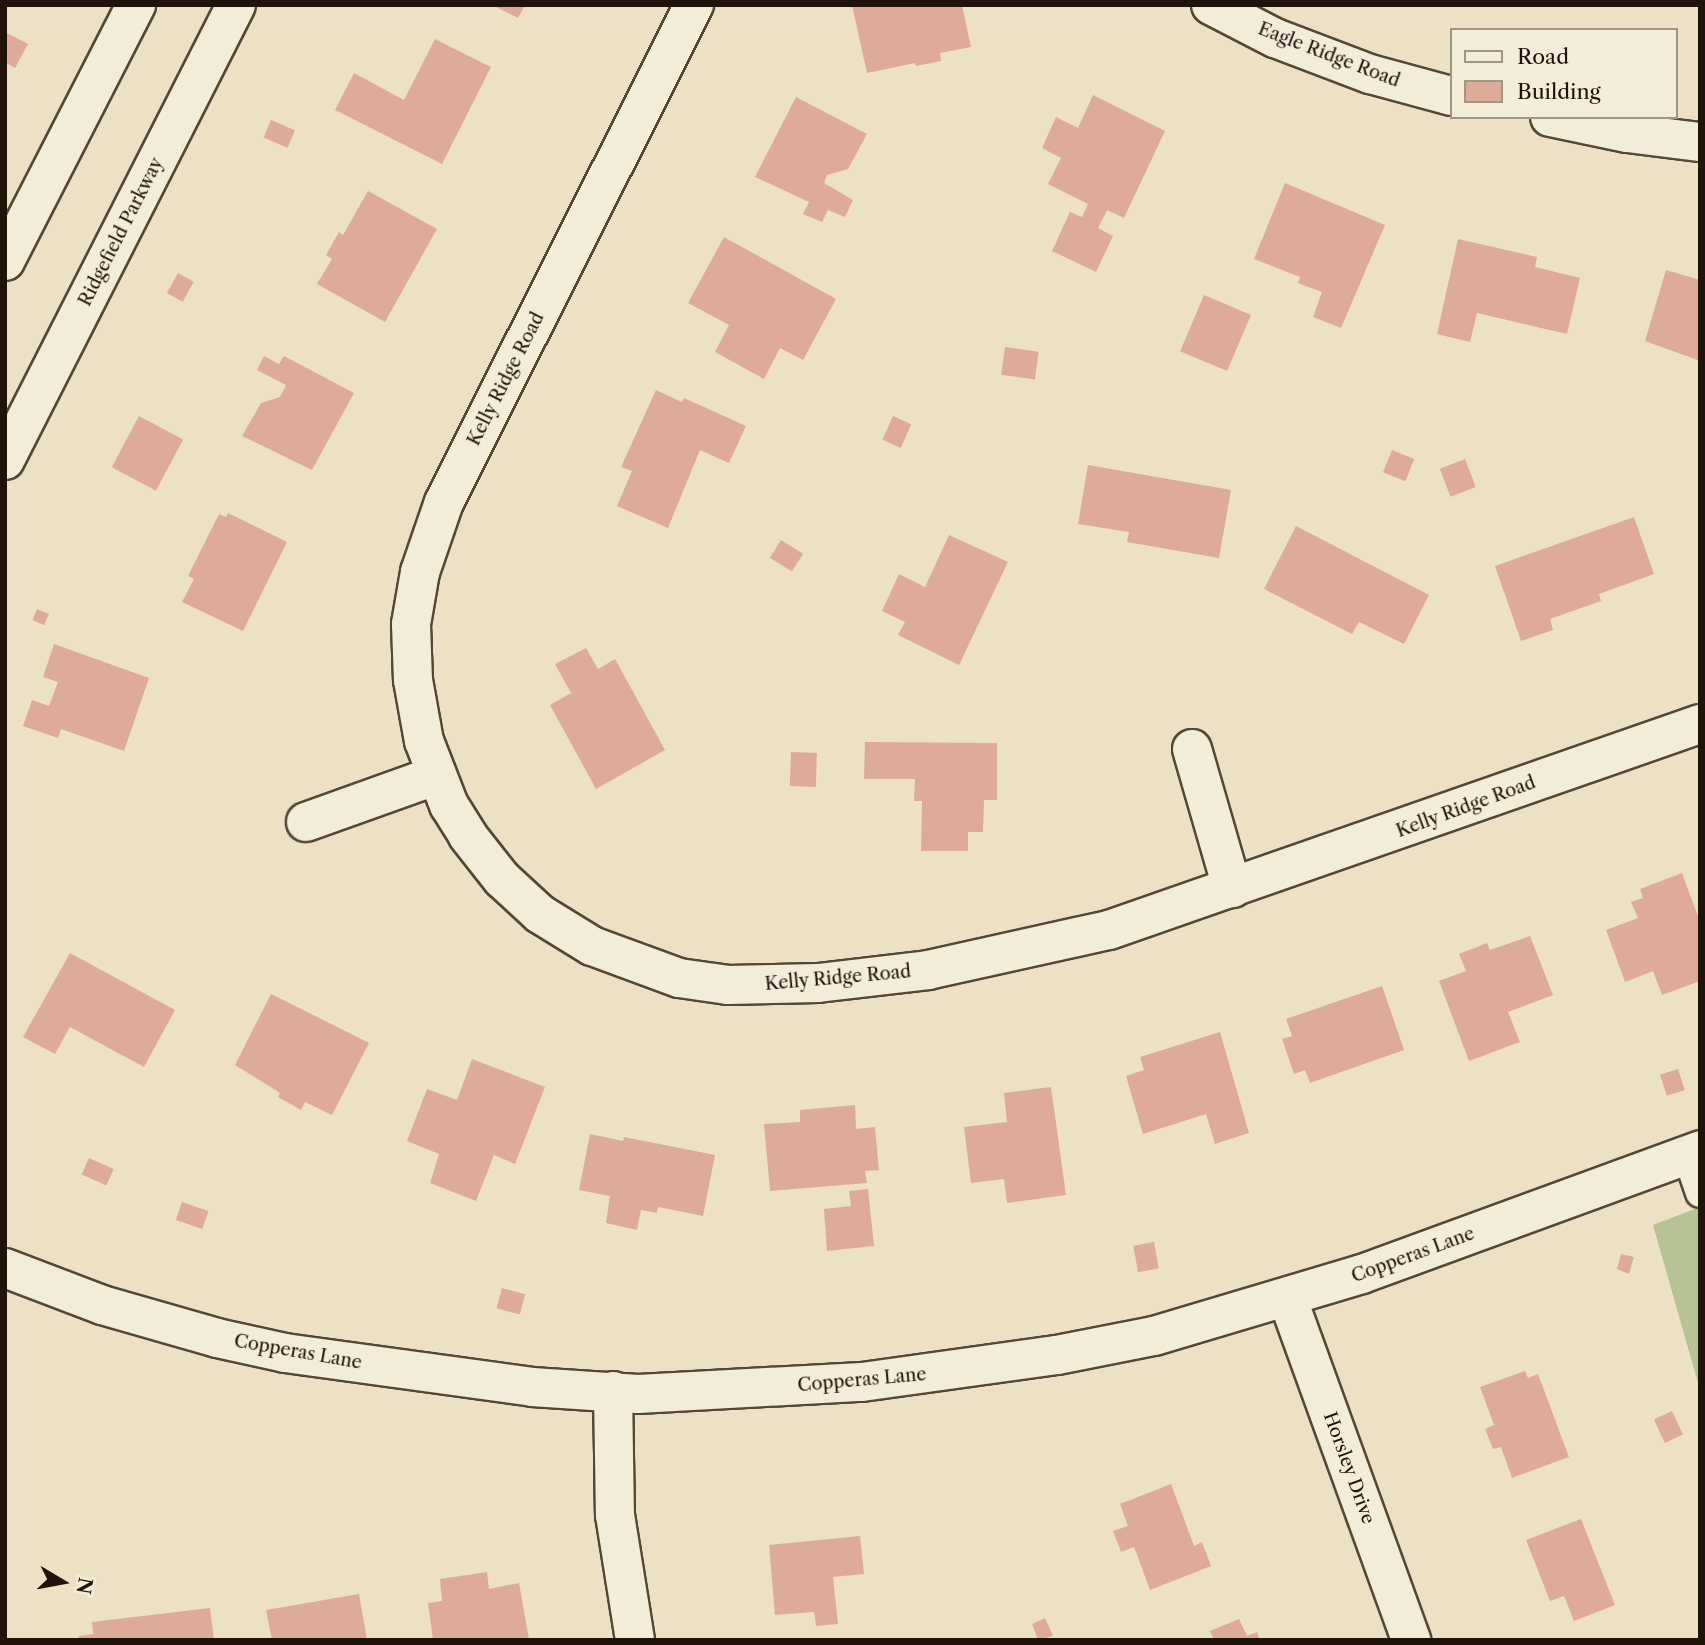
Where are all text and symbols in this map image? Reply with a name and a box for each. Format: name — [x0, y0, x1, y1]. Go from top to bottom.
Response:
street label: Eagle Ridge Road — [1255, 18, 1403, 92]
legend — [1450, 28, 1677, 119]
text: Road — [1517, 44, 1569, 69]
text: Building — [1517, 79, 1601, 104]
street label: Ridgefield Parkway — [74, 154, 168, 310]
street label: Kelly Ridge Road — [463, 308, 549, 450]
street label: Kelly Ridge Road — [1393, 772, 1539, 842]
street label: Kelly Ridge Road — [764, 961, 912, 995]
street label: Copperas Lane — [1348, 1223, 1478, 1287]
street label: Copperas Lane — [232, 1330, 364, 1374]
street label: Copperas Lane — [797, 1364, 927, 1396]
street label: Horsley Drive — [1319, 1409, 1379, 1527]
north arrow — [28, 1547, 98, 1617]
text: N — [71, 1576, 97, 1596]

